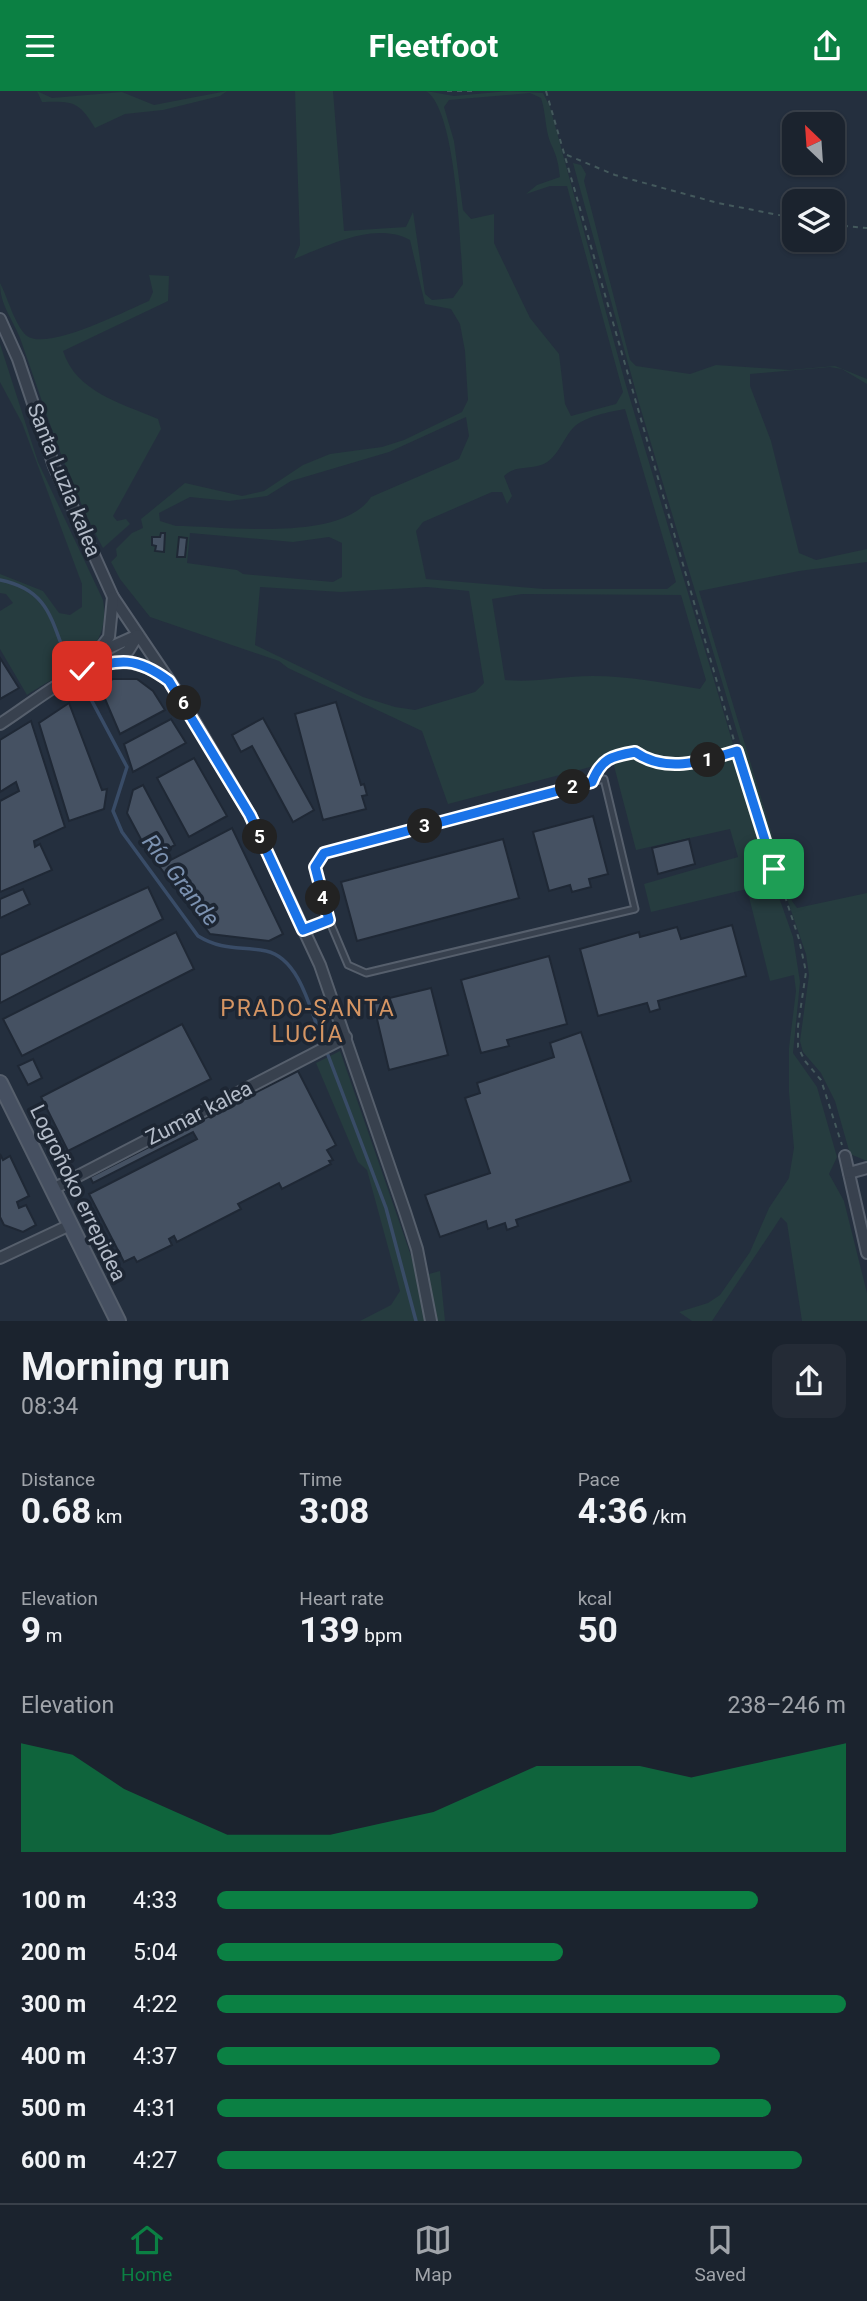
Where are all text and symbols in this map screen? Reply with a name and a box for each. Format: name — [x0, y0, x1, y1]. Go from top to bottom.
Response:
icon: menu — [21, 27, 59, 65]
text: Fleetfoot — [369, 27, 498, 65]
icon: share — [808, 27, 846, 65]
north arrow — [782, 112, 845, 175]
map controls — [782, 112, 845, 252]
button: layers — [782, 189, 845, 252]
street label: Santa Luzia kalea — [22, 400, 106, 560]
pin — [52, 641, 112, 701]
icon: check — [63, 652, 101, 690]
pin: 6 — [166, 685, 202, 721]
text: 6 — [178, 691, 189, 714]
pin: 1 — [690, 743, 726, 777]
text: 1 — [702, 748, 713, 771]
pin: 2 — [556, 769, 590, 805]
text: 2 — [567, 775, 578, 798]
pin: 3 — [408, 809, 442, 843]
text: 3 — [419, 814, 430, 837]
pin: 5 — [243, 819, 278, 855]
text: 5 — [254, 825, 265, 848]
water label: Río Grande — [136, 829, 225, 932]
pin — [744, 839, 804, 899]
icon: arrive — [755, 850, 793, 888]
pin: 4 — [306, 881, 340, 915]
text: 4 — [317, 886, 328, 909]
district label: PRADO-SANTA LUCÍA — [220, 995, 396, 1048]
street label: Zumar kalea — [142, 1076, 256, 1150]
street label: Logroñoko errepidea — [25, 1101, 131, 1285]
button: share — [772, 1344, 846, 1418]
text: Morning run — [21, 1345, 230, 1389]
text: 08:34 — [21, 1393, 78, 1420]
text: Distance — [21, 1468, 95, 1491]
text: Time — [299, 1468, 342, 1491]
text: Pace — [578, 1468, 620, 1491]
text: 0.68 — [21, 1491, 91, 1532]
text: 3:08 — [299, 1491, 369, 1532]
text: 4:36 — [578, 1491, 648, 1532]
text: km — [91, 1505, 122, 1528]
text: /km — [648, 1505, 687, 1528]
text: Elevation — [21, 1587, 98, 1610]
text: Heart rate — [299, 1587, 384, 1610]
text: kcal — [578, 1587, 612, 1610]
text: 9 — [21, 1610, 41, 1651]
text: 139 — [299, 1610, 360, 1651]
text: 50 — [578, 1610, 618, 1651]
text: m — [41, 1624, 62, 1647]
text: bpm — [360, 1624, 402, 1647]
text: Elevation — [21, 1692, 114, 1719]
text: 238–246 m — [727, 1692, 846, 1719]
text: 100 m — [21, 1887, 86, 1914]
text: 4:33 — [133, 1887, 177, 1914]
text: 200 m — [21, 1939, 86, 1966]
text: 5:04 — [133, 1939, 177, 1966]
text: 300 m — [21, 1991, 86, 2018]
text: 4:22 — [133, 1991, 177, 2018]
text: 400 m — [21, 2043, 86, 2070]
text: 4:37 — [133, 2043, 177, 2070]
text: 500 m — [21, 2095, 86, 2122]
text: 4:31 — [133, 2095, 177, 2122]
text: 600 m — [21, 2147, 86, 2174]
text: 4:27 — [133, 2147, 177, 2174]
tab: Home — [121, 2221, 172, 2286]
tab: Map — [414, 2221, 452, 2286]
tab: Saved — [695, 2221, 746, 2286]

